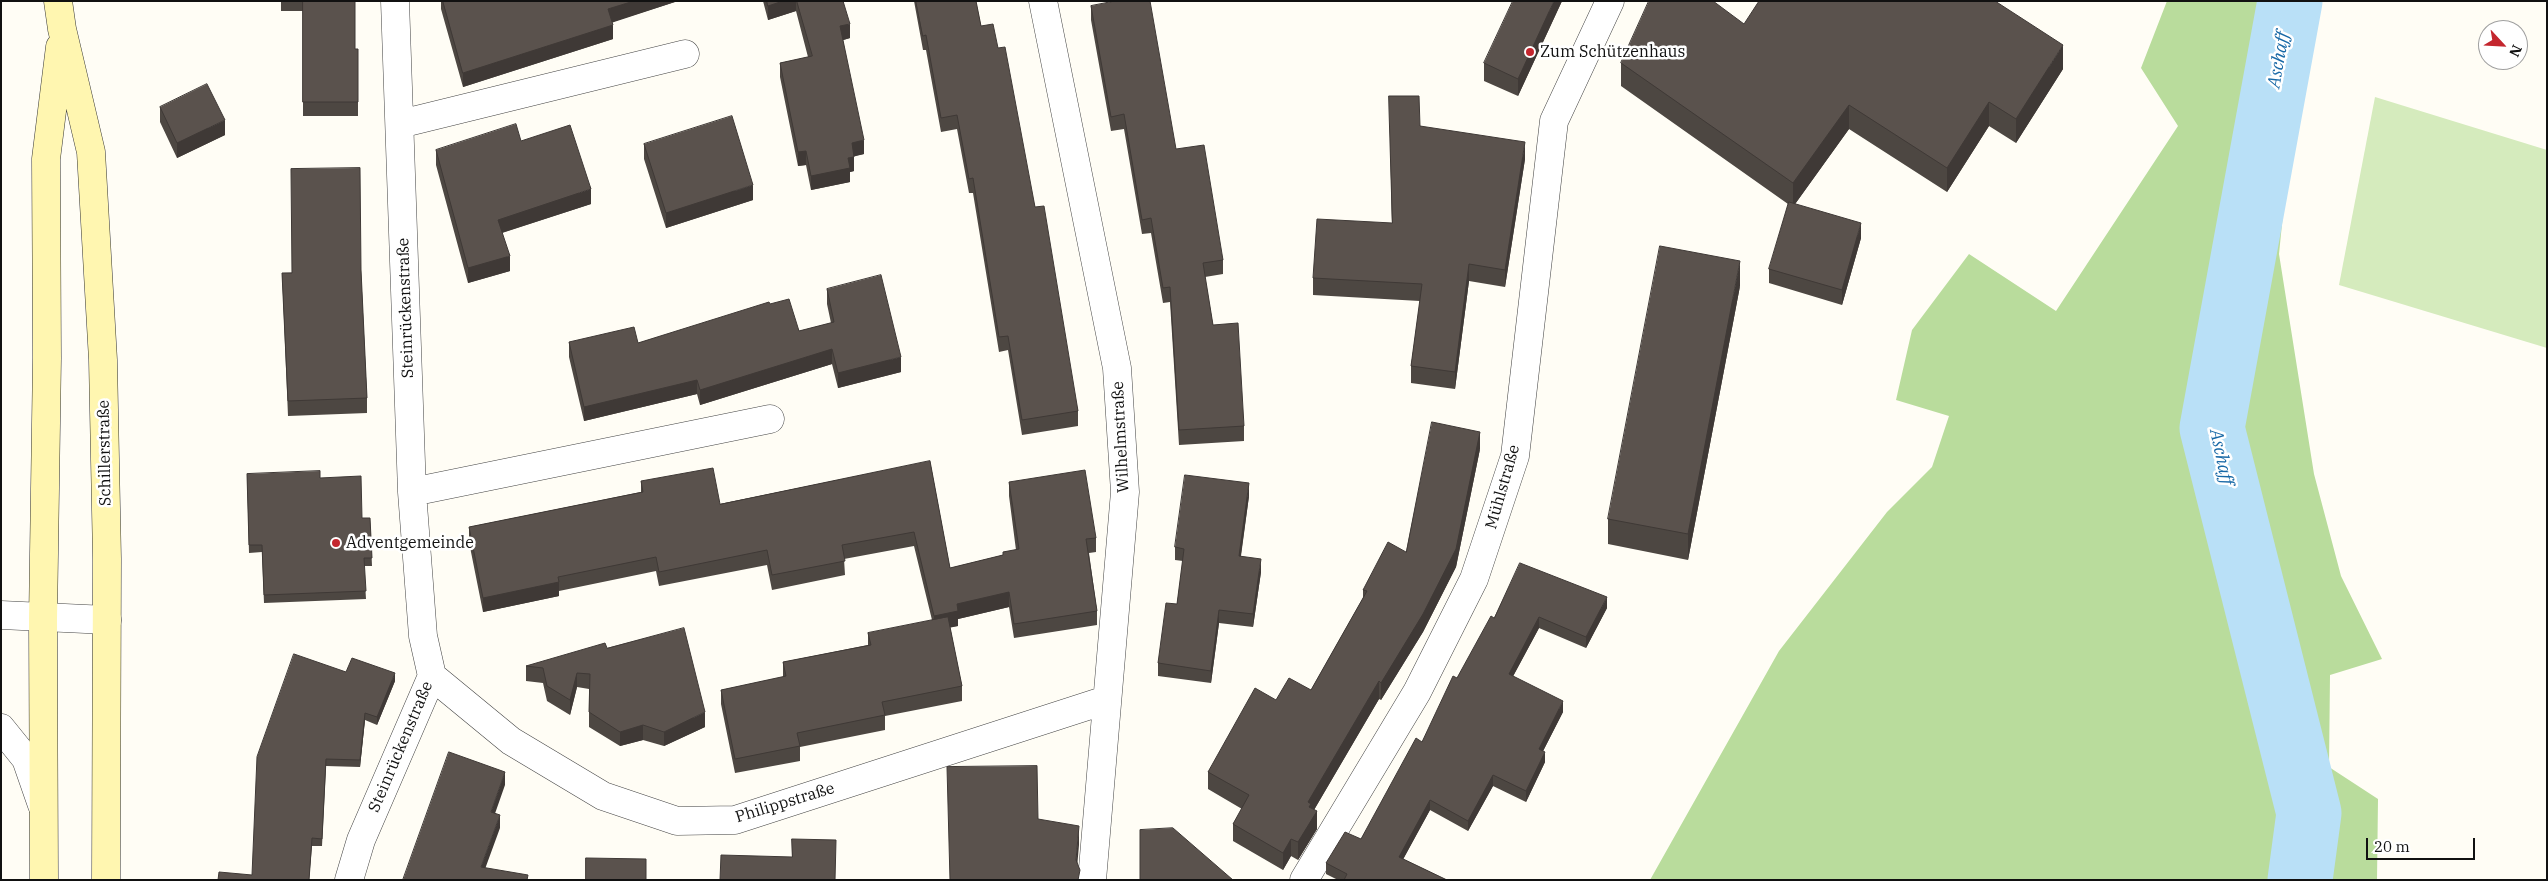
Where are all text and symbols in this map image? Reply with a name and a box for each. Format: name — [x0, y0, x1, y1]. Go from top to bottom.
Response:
north arrow — [2478, 20, 2528, 70]
water label: Aschaff — [2263, 30, 2295, 90]
place label: Zum Schützenhaus — [1540, 42, 1685, 62]
text: N — [2505, 42, 2526, 60]
marker: Zum Schützenhaus — [1524, 46, 1536, 58]
street label: Steinrückenstraße — [394, 238, 418, 378]
street label: Wilhelmstraße — [1108, 381, 1134, 493]
street label: Schillerstraße — [94, 400, 116, 506]
water label: Aschaff — [2205, 427, 2237, 487]
street label: Mühlstraße — [1482, 443, 1524, 531]
place label: Adventgemeinde — [346, 533, 474, 553]
marker: Adventgemeinde — [330, 537, 342, 549]
street label: Steinrückenstraße — [365, 679, 437, 815]
street label: Philippstraße — [733, 779, 837, 827]
scale bar — [2368, 828, 2477, 860]
text: 20 m — [2374, 837, 2410, 856]

